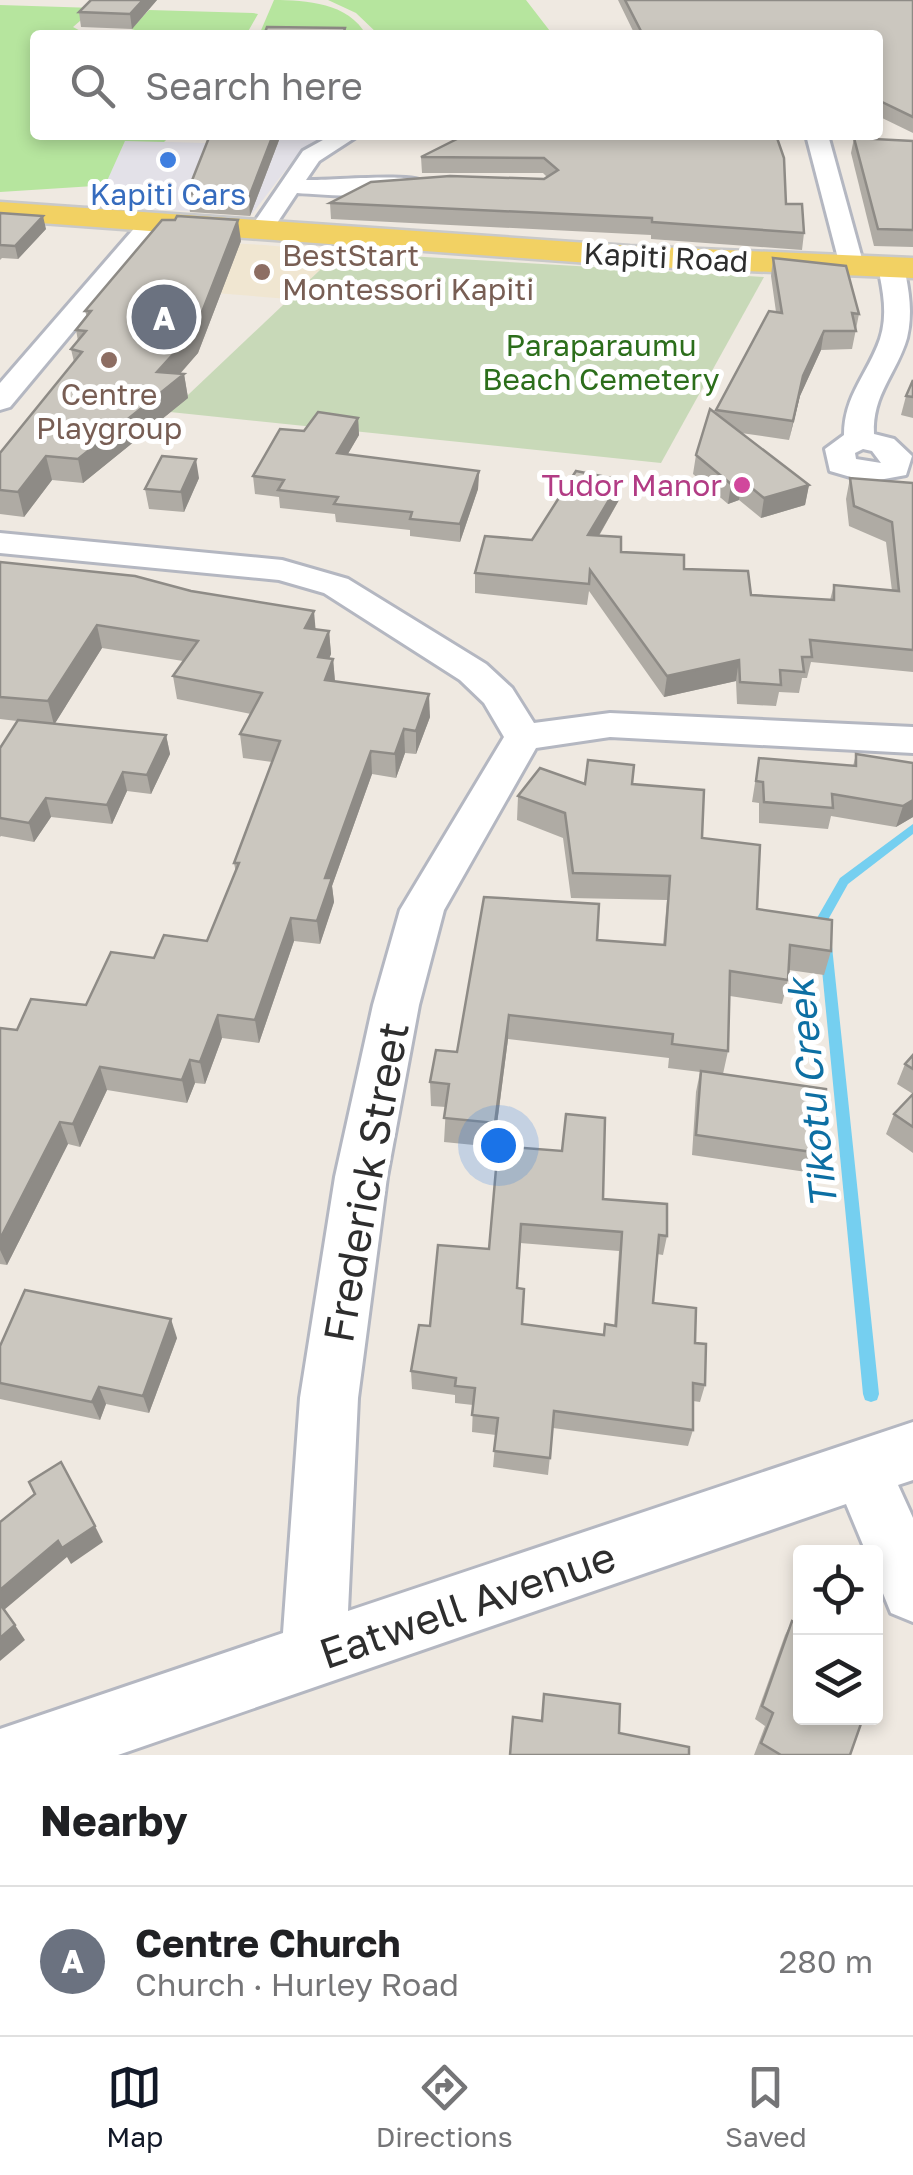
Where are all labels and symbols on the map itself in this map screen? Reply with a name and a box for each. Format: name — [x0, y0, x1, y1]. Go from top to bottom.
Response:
marker: Kapiti Cars — [157, 149, 179, 171]
place label: Kapiti Cars — [90, 176, 246, 212]
street label: Kapiti Road — [583, 235, 749, 279]
place label: BestStart Montessori Kapiti — [282, 237, 534, 307]
marker: BestStart Montessori Kapiti — [251, 261, 273, 283]
pin: A — [132, 280, 196, 354]
park label: Paraparaumu Beach Cemetery — [482, 327, 720, 397]
marker: Centre Playgroup — [98, 349, 120, 371]
place label: Centre Playgroup — [36, 376, 182, 446]
place label: Tudor Manor — [541, 467, 722, 503]
marker: Tudor Manor — [731, 474, 753, 496]
water label: Tikotu Creek — [776, 973, 845, 1211]
street label: Frederick Street — [312, 1018, 418, 1346]
your location — [473, 1120, 524, 1171]
street label: Eatwell Avenue — [313, 1530, 621, 1678]

